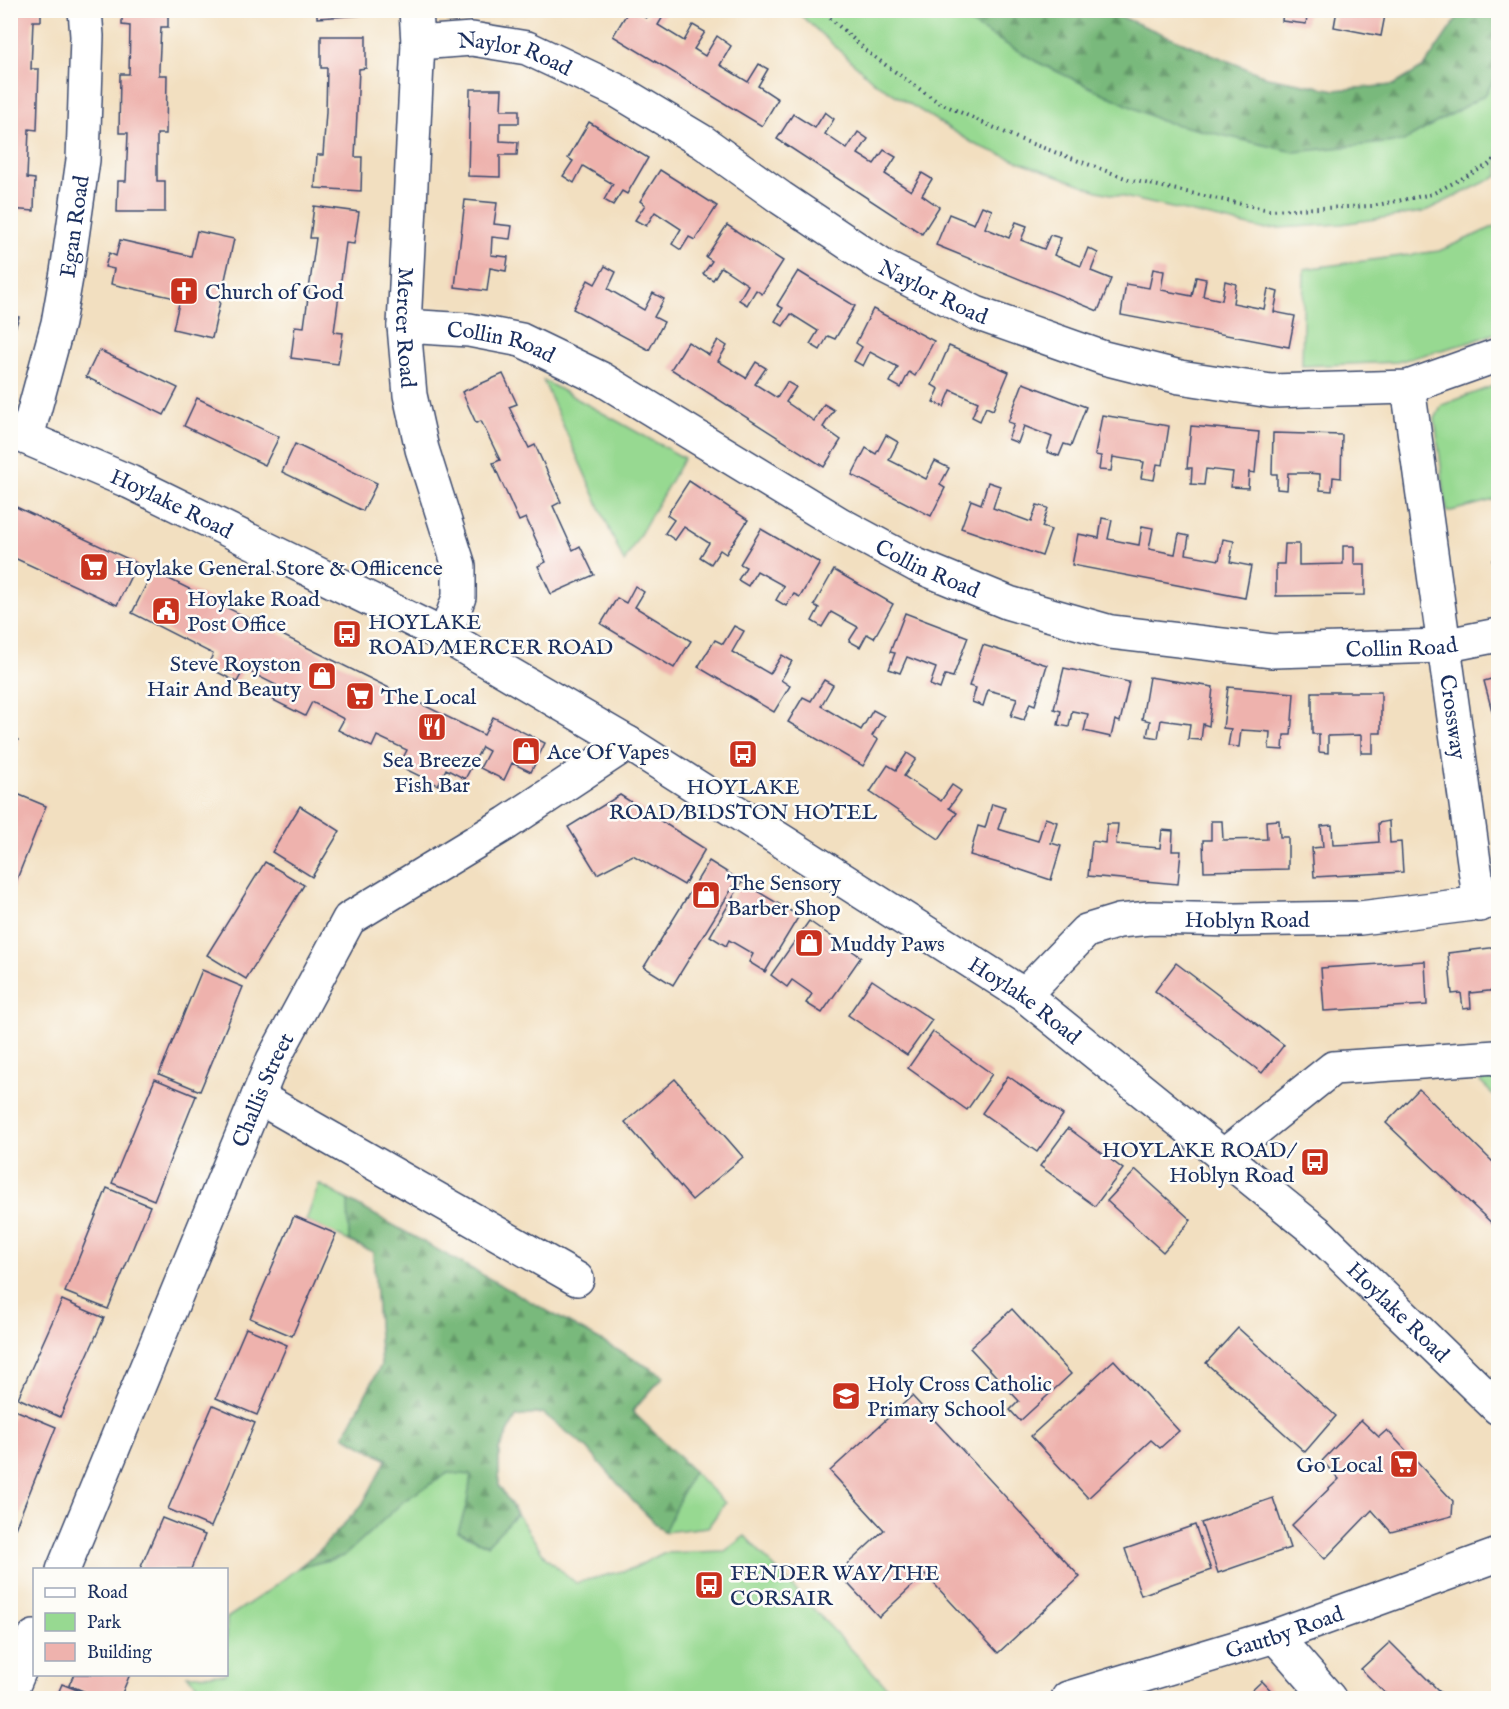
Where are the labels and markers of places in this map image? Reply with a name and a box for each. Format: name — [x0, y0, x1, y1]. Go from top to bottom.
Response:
church icon: Church of God — [168, 275, 200, 307]
place label: Church of God — [205, 279, 344, 307]
supermarket icon: Hoylake General Store & Offlicence — [78, 551, 110, 583]
place label: Hoylake General Store & Offlicence — [115, 555, 443, 583]
place label: Hoylake Road Post Office — [187, 586, 320, 639]
public building icon: Hoylake Road Post Office — [150, 595, 182, 627]
place label: HOYLAKE ROAD/MERCER ROAD — [368, 609, 613, 662]
bus stop icon: HOYLAKE ROAD/MERCER ROAD — [331, 618, 363, 650]
place label: Steve Royston Hair And Beauty — [147, 651, 301, 704]
shop icon: Steve Royston Hair And Beauty — [306, 660, 338, 692]
supermarket icon: The Local — [344, 680, 376, 712]
place label: The Local — [381, 684, 476, 712]
restaurant icon: Sea Breeze Fish Bar — [416, 711, 448, 743]
shop icon: Ace Of Vapes — [510, 735, 542, 767]
bus stop icon: HOYLAKE ROAD/BIDSTON HOTEL — [727, 738, 759, 770]
place label: Ace Of Vapes — [546, 739, 669, 767]
place label: Sea Breeze Fish Bar — [383, 747, 481, 800]
place label: HOYLAKE ROAD/BIDSTON HOTEL — [609, 774, 878, 827]
place label: The Sensory Barber Shop — [727, 870, 841, 923]
shop icon: The Sensory Barber Shop — [690, 879, 722, 911]
shop icon: Muddy Paws — [793, 927, 825, 959]
place label: Muddy Paws — [830, 931, 945, 959]
place label: HOYLAKE ROAD/ Hoblyn Road — [1102, 1137, 1297, 1190]
bus stop icon: HOYLAKE ROAD/ Hoblyn Road — [1299, 1146, 1331, 1178]
place label: Holy Cross Catholic Primary School — [867, 1371, 1052, 1424]
school or university icon: Holy Cross Catholic Primary School — [830, 1380, 862, 1412]
supermarket icon: Go Local — [1388, 1448, 1420, 1480]
place label: Go Local — [1296, 1452, 1383, 1480]
place label: FENDER WAY/THE CORSAIR — [730, 1560, 939, 1613]
bus stop icon: FENDER WAY/THE CORSAIR — [693, 1569, 725, 1601]

